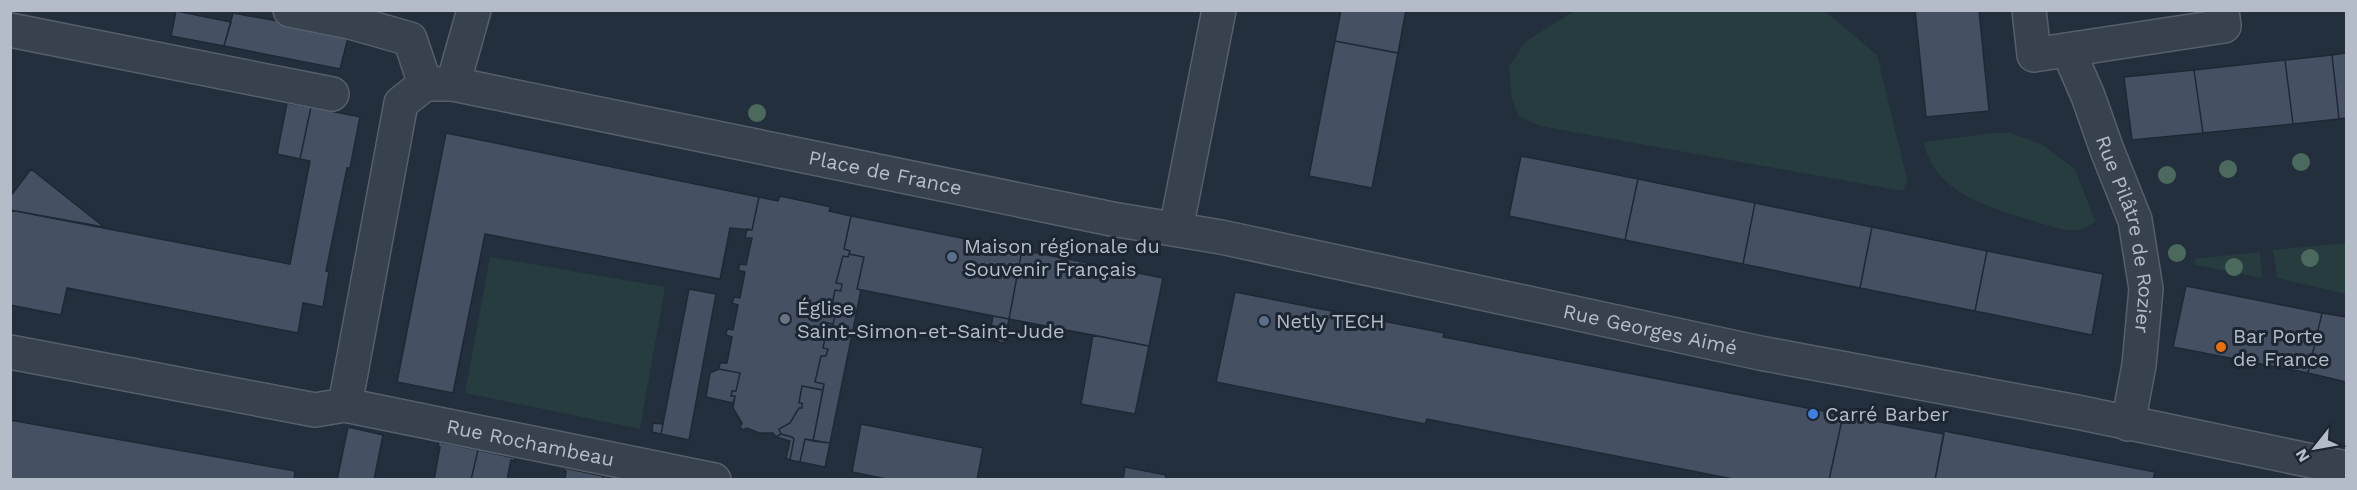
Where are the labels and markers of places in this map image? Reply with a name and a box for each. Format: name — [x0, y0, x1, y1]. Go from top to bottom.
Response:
place label: Maison régionale du Souvenir Français — [964, 234, 1160, 281]
marker: Maison régionale du Souvenir Français — [945, 250, 959, 264]
place label: Église Saint-Simon-et-Saint-Jude — [797, 296, 1065, 343]
place label: Netly TECH — [1276, 309, 1385, 333]
marker: Église Saint-Simon-et-Saint-Jude — [778, 312, 792, 326]
marker: Netly TECH — [1257, 314, 1271, 328]
place label: Bar Porte de France — [2233, 324, 2330, 371]
marker: Bar Porte de France — [2214, 340, 2228, 354]
place label: Carré Barber — [1825, 402, 1949, 426]
marker: Carré Barber — [1806, 407, 1820, 421]

